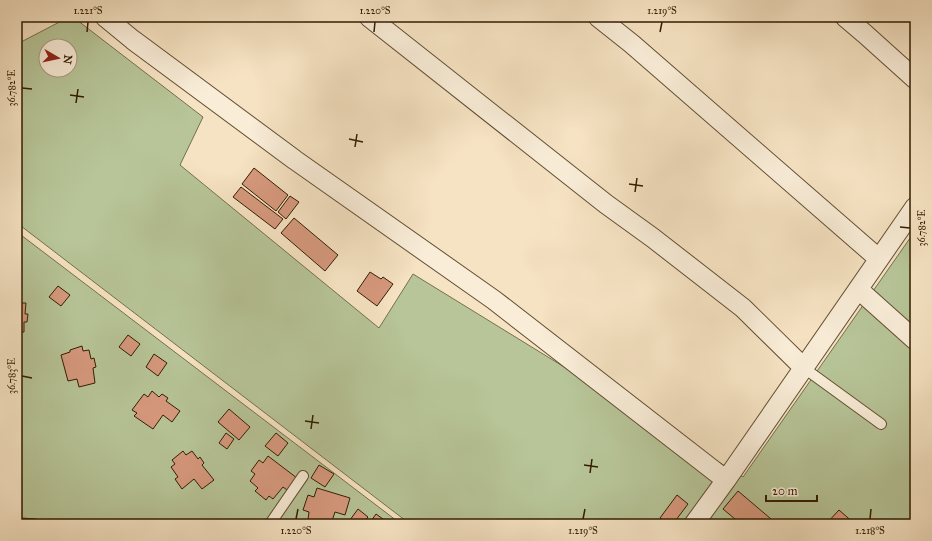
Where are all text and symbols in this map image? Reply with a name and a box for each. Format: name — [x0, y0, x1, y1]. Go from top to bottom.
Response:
text: 1.221°S — [73, 5, 103, 17]
text: 1.220°S — [359, 5, 391, 17]
text: 1.219°S — [647, 5, 677, 17]
north arrow — [38, 38, 78, 78]
text: N — [60, 54, 75, 66]
text: 36.782°E — [6, 70, 18, 106]
text: 36.782°E — [916, 210, 928, 246]
text: 36.783°E — [6, 358, 18, 394]
scale bar — [766, 477, 817, 503]
text: 20 m — [772, 484, 798, 498]
text: 1.220°S — [280, 525, 312, 537]
text: 1.219°S — [568, 525, 598, 537]
text: 1.218°S — [855, 525, 885, 537]

